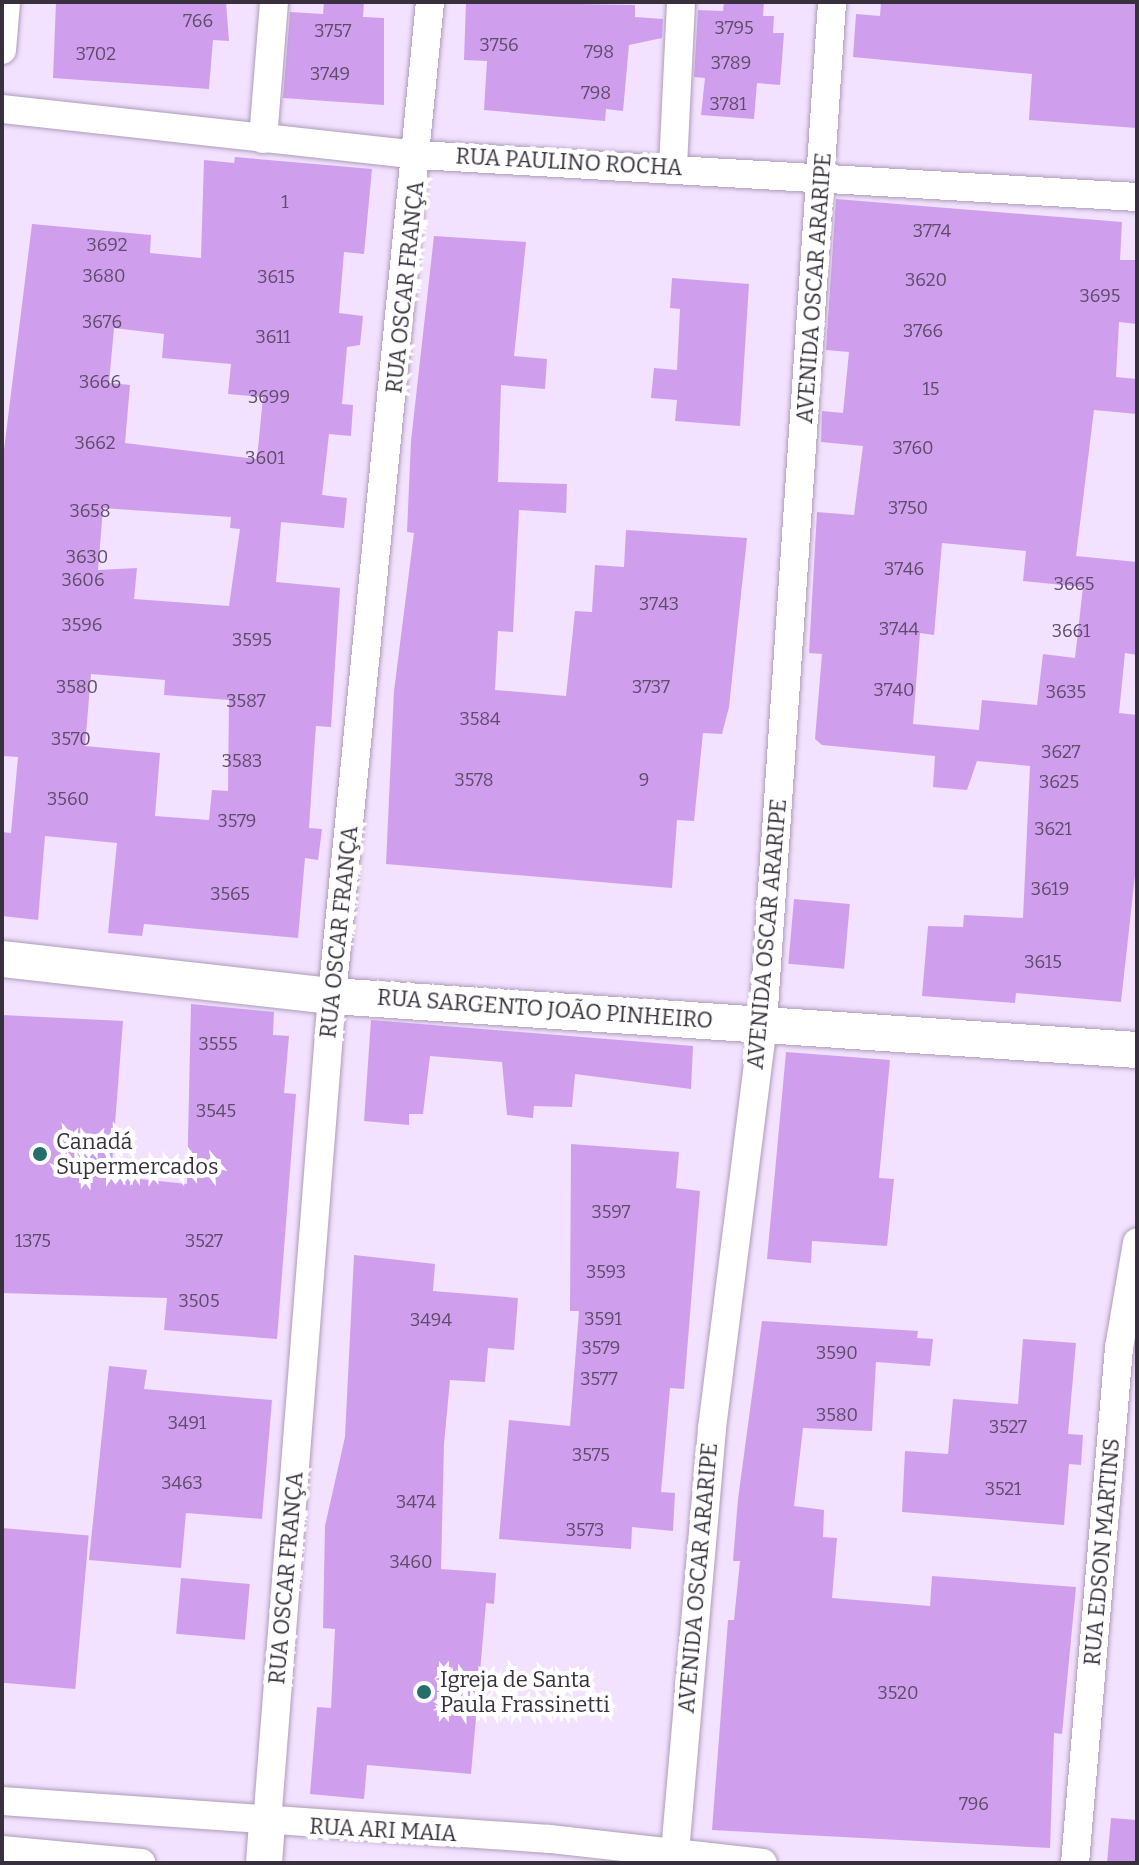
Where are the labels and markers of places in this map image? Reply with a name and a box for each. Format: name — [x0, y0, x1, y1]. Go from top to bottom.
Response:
place label: Canadá Supermercados — [56, 1128, 218, 1180]
marker: Canadá Supermercados — [31, 1145, 49, 1163]
place label: Igreja de Santa Paula Frassinetti — [440, 1666, 610, 1718]
marker: Igreja de Santa Paula Frassinetti — [415, 1683, 433, 1701]

